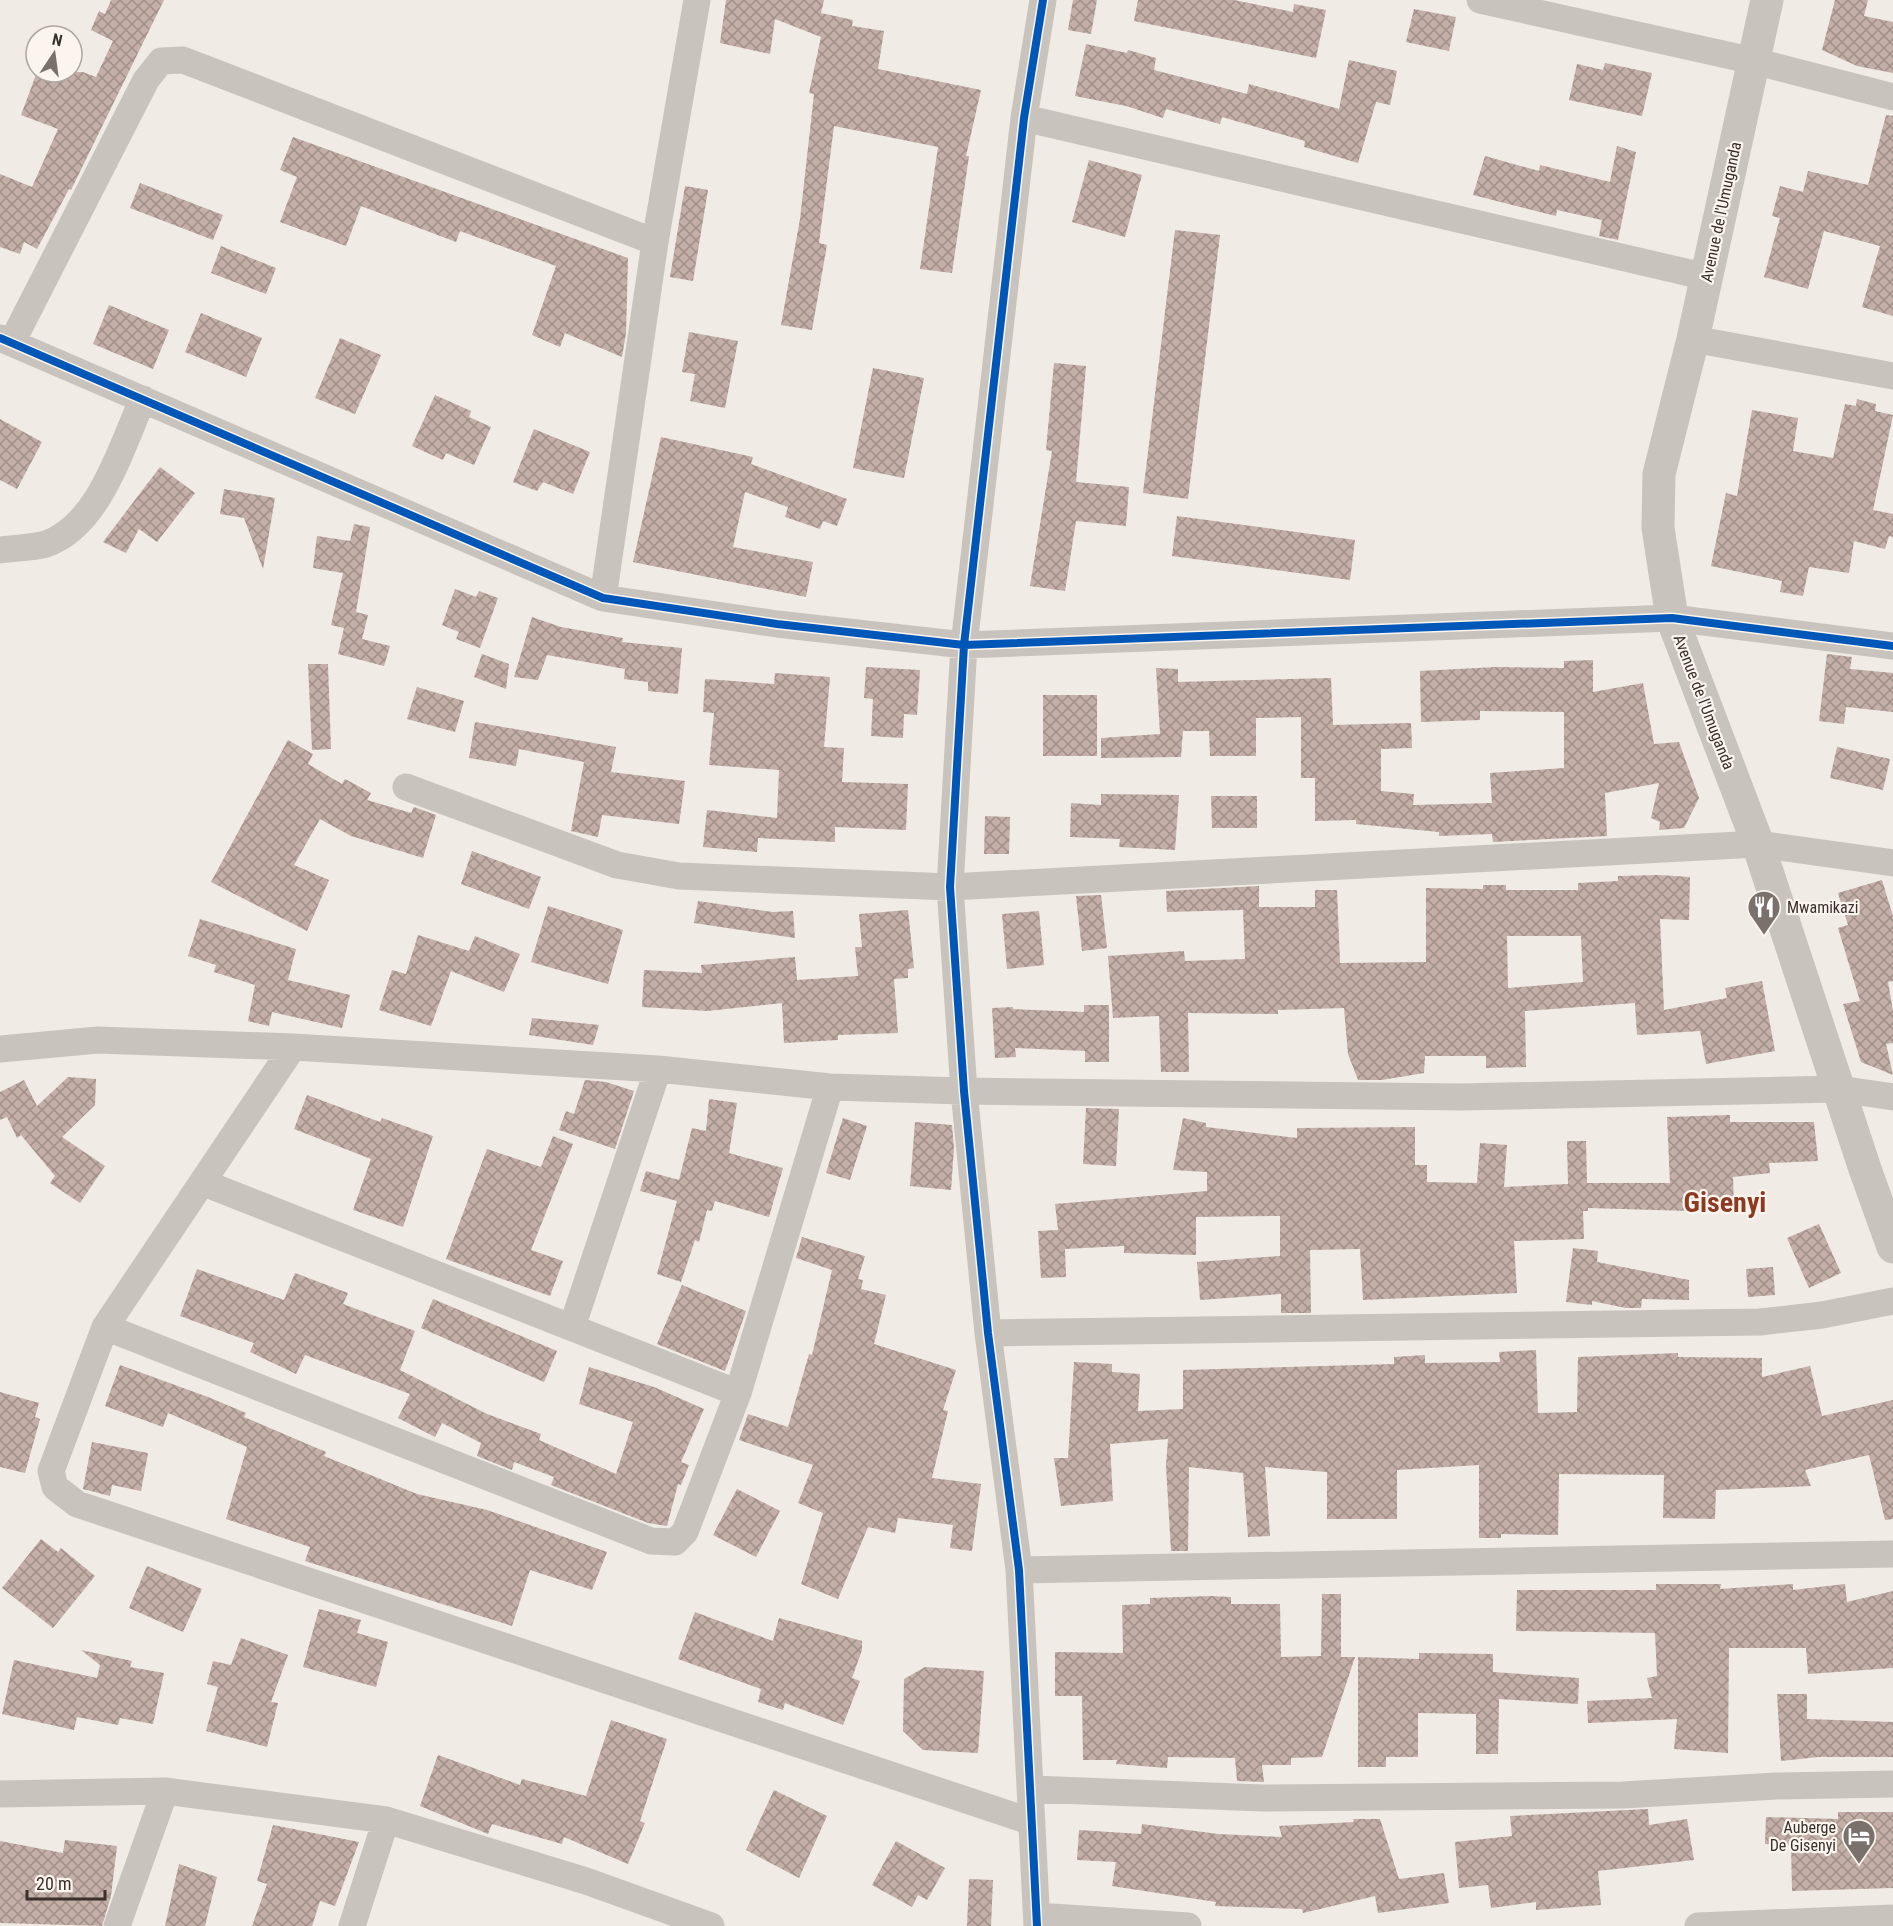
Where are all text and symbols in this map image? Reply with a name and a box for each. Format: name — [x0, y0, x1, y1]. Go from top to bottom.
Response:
north arrow — [24, 24, 84, 84]
text: N — [50, 30, 64, 50]
street label: Avenue de l'Umuganda — [1697, 140, 1745, 284]
street label: Avenue de l'Umuganda — [1670, 632, 1738, 772]
restaurant icon: Mwamikazi — [1746, 889, 1782, 936]
place label: Mwamikazi — [1787, 898, 1858, 917]
district label: Gisenyi — [1684, 1186, 1766, 1219]
place label: Auberge De Gisenyi — [1770, 1818, 1836, 1855]
hotel icon: Auberge De Gisenyi — [1841, 1818, 1877, 1865]
scale bar — [27, 1863, 105, 1901]
text: 20 m — [36, 1873, 71, 1894]

